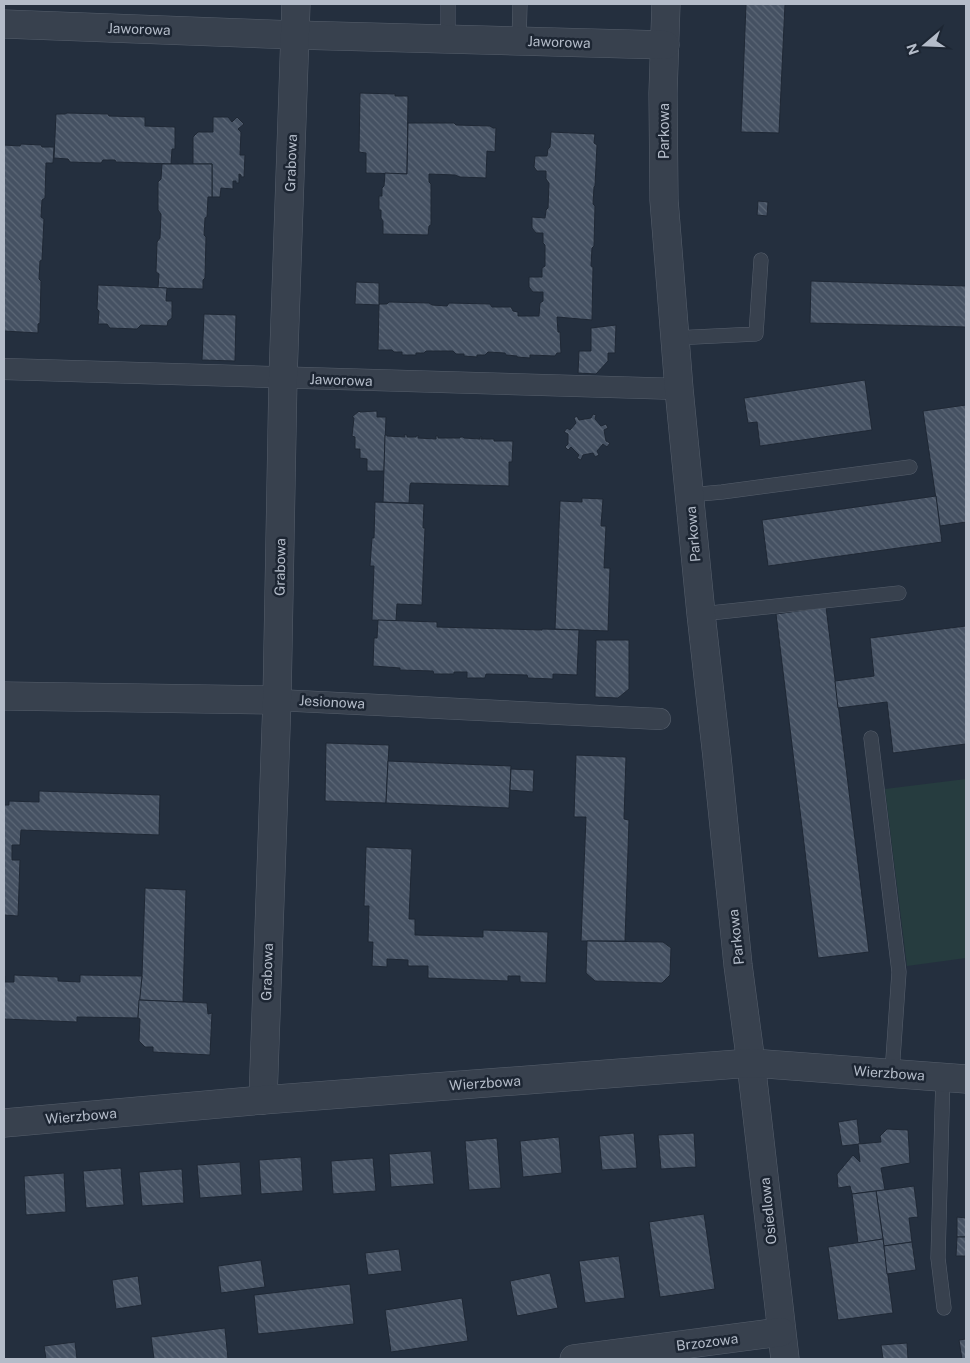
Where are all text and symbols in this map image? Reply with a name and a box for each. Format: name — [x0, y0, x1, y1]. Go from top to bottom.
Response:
street label: Jaworowa — [107, 20, 171, 38]
north arrow — [900, 20, 950, 70]
street label: Jaworowa — [527, 33, 591, 51]
text: N — [903, 41, 922, 57]
street label: Parkowa — [656, 103, 672, 159]
street label: Grabowa — [282, 134, 300, 192]
street label: Jaworowa — [309, 371, 373, 389]
street label: Parkowa — [683, 505, 703, 563]
street label: Grabowa — [271, 538, 289, 596]
street label: Jesionowa — [299, 692, 365, 712]
street label: Parkowa — [725, 908, 747, 966]
street label: Grabowa — [258, 943, 276, 1001]
street label: Wierzbowa — [853, 1063, 925, 1083]
street label: Wierzbowa — [449, 1073, 521, 1093]
street label: Wierzbowa — [45, 1105, 117, 1127]
street label: Osiedlowa — [757, 1177, 779, 1245]
street label: Brzozowa — [675, 1330, 739, 1354]

